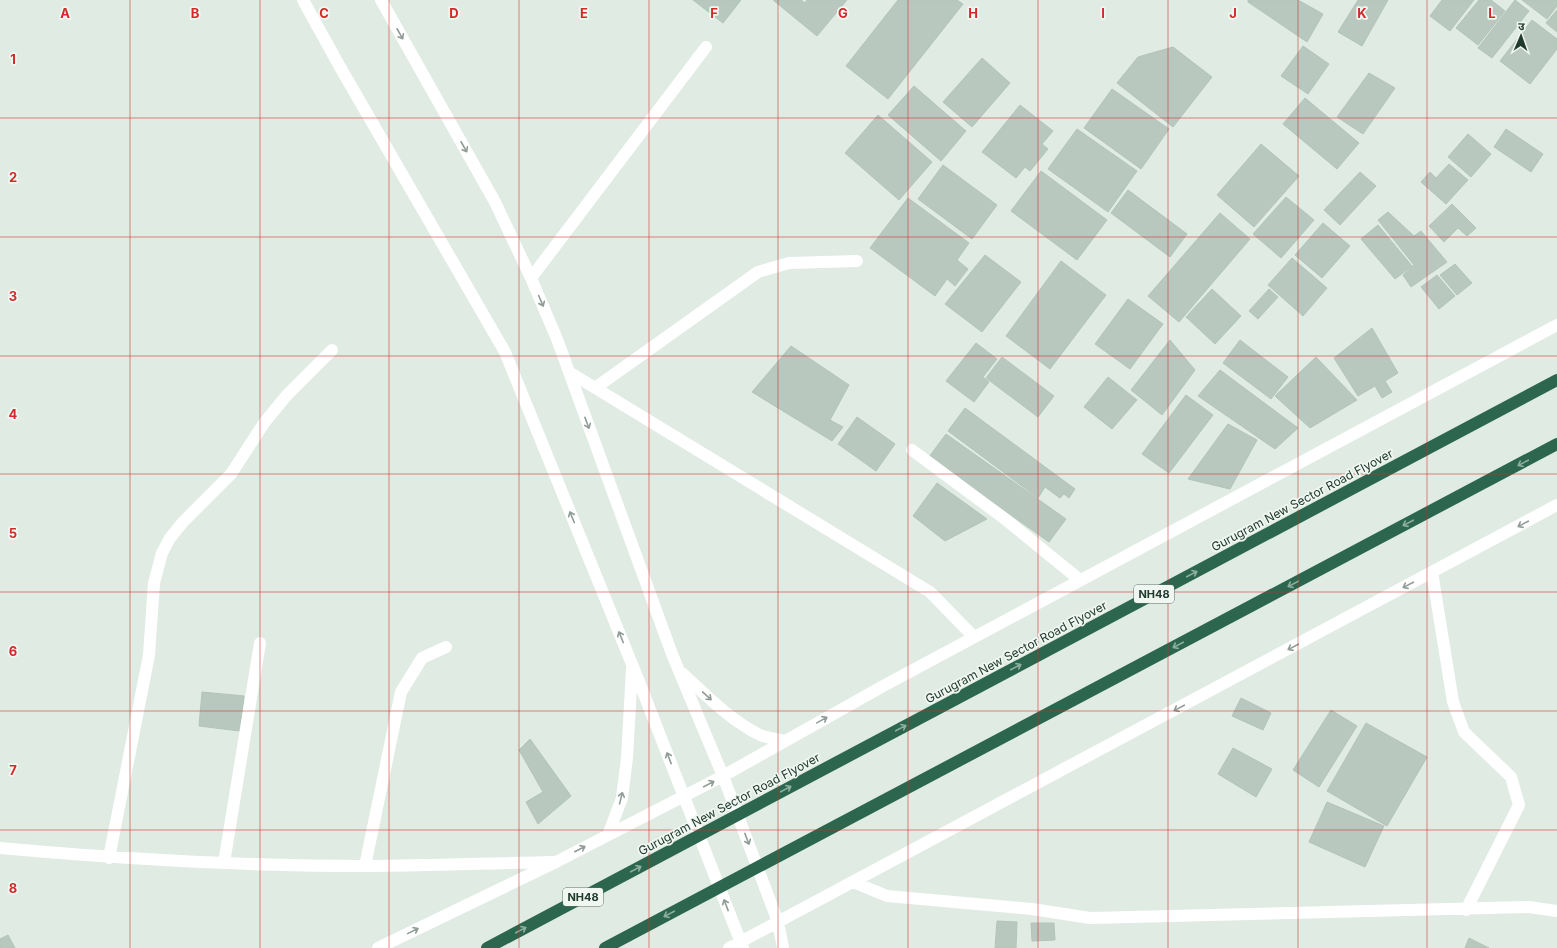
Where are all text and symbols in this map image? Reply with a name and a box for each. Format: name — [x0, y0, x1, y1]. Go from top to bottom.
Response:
text: A — [60, 5, 70, 21]
text: B — [191, 5, 200, 21]
text: C — [319, 5, 329, 21]
text: D — [449, 5, 459, 21]
text: E — [580, 5, 588, 21]
text: F — [710, 5, 718, 21]
text: G — [838, 5, 848, 21]
text: H — [968, 5, 978, 21]
text: I — [1101, 5, 1105, 21]
text: J — [1229, 5, 1237, 21]
text: K — [1357, 5, 1367, 21]
text: L — [1488, 5, 1496, 21]
north arrow — [1501, 16, 1541, 56]
text: उ — [1518, 19, 1525, 33]
one-way arrow — [397, 28, 405, 40]
text: 1 — [10, 51, 16, 67]
one-way arrow — [461, 141, 468, 153]
text: 2 — [9, 169, 17, 185]
text: 3 — [9, 288, 17, 304]
one-way arrow — [538, 295, 545, 307]
text: 4 — [9, 406, 18, 422]
one-way arrow — [584, 416, 592, 428]
street label: Gurugram New Sector Road Flyover — [1209, 445, 1396, 554]
one-way arrow — [1517, 459, 1529, 467]
one-way arrow — [568, 511, 575, 523]
one-way arrow — [1402, 520, 1414, 528]
one-way arrow — [1517, 521, 1529, 528]
text: 5 — [9, 525, 17, 541]
one-way arrow — [1186, 569, 1198, 577]
one-way arrow — [1287, 581, 1299, 588]
one-way arrow — [1402, 582, 1414, 590]
road number: NH48 — [1134, 585, 1174, 603]
street label: Gurugram New Sector Road Flyover — [923, 597, 1110, 706]
one-way arrow — [617, 632, 624, 644]
one-way arrow — [1172, 642, 1184, 649]
text: 6 — [9, 643, 17, 659]
one-way arrow — [1288, 643, 1300, 651]
one-way arrow — [1010, 663, 1022, 671]
one-way arrow — [702, 691, 712, 701]
one-way arrow — [1173, 705, 1185, 712]
one-way arrow — [816, 716, 828, 723]
one-way arrow — [895, 724, 907, 732]
street label: Gurugram New Sector Road Flyover — [636, 749, 823, 858]
one-way arrow — [664, 753, 672, 765]
text: 7 — [9, 762, 17, 778]
one-way arrow — [702, 779, 714, 787]
one-way arrow — [780, 785, 792, 793]
one-way arrow — [617, 792, 625, 805]
one-way arrow — [743, 832, 751, 844]
one-way arrow — [574, 845, 586, 852]
one-way arrow — [630, 864, 642, 872]
text: 8 — [9, 880, 17, 896]
road number: NH48 — [563, 888, 603, 906]
one-way arrow — [722, 900, 730, 912]
one-way arrow — [663, 911, 675, 918]
one-way arrow — [515, 925, 527, 933]
one-way arrow — [407, 927, 419, 934]

